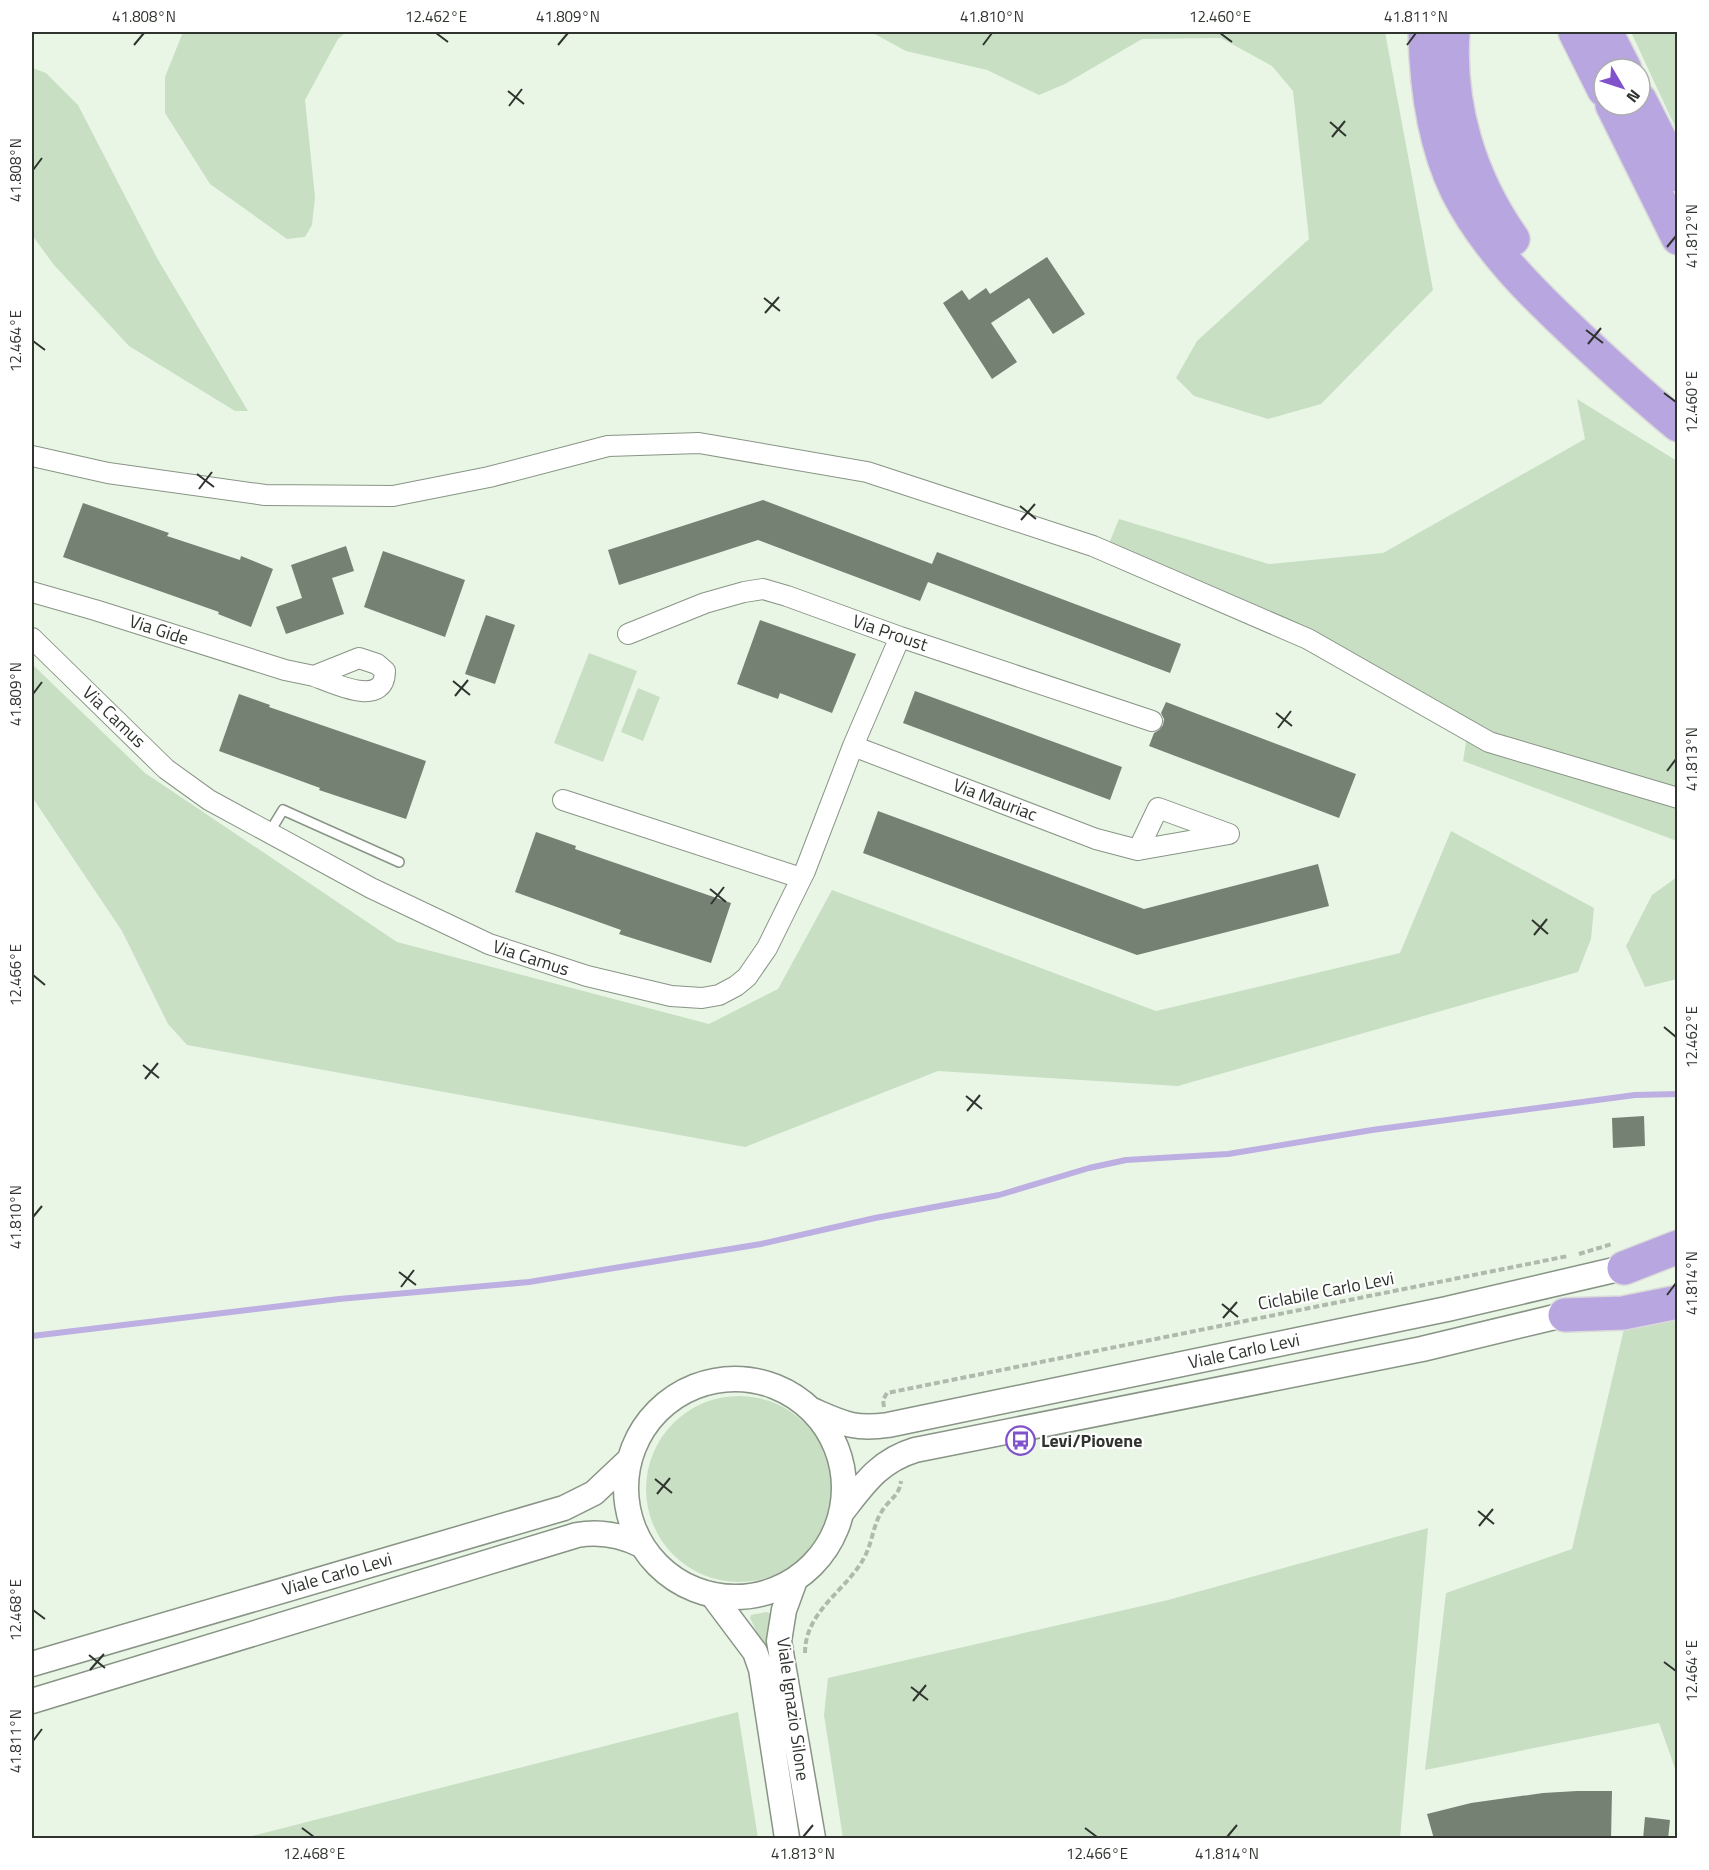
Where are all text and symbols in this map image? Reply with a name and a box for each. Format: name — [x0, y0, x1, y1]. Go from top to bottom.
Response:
text: 41.808°N — [112, 5, 176, 28]
text: 12.462°E — [405, 5, 467, 28]
text: 41.809°N — [536, 5, 600, 28]
text: 41.810°N — [960, 5, 1024, 28]
text: 12.460°E — [1189, 5, 1251, 28]
text: 41.811°N — [1384, 5, 1448, 28]
north arrow — [1592, 57, 1652, 117]
text: N — [1621, 85, 1646, 108]
text: 41.808°N — [4, 138, 27, 202]
text: 41.812°N — [1680, 204, 1703, 268]
text: 12.464°E — [4, 310, 27, 372]
text: 12.460°E — [1680, 371, 1703, 433]
street label: Via Gide — [126, 607, 192, 652]
street label: Via Proust — [849, 607, 932, 658]
text: 41.809°N — [4, 662, 27, 726]
street label: Via Camus — [76, 679, 152, 754]
text: 41.813°N — [1680, 727, 1703, 791]
street label: Via Mauriac — [949, 771, 1041, 828]
street label: Via Camus — [489, 932, 573, 983]
text: 12.466°E — [4, 944, 27, 1006]
text: 12.462°E — [1680, 1006, 1703, 1068]
text: 41.810°N — [4, 1185, 27, 1249]
text: 41.814°N — [1680, 1251, 1703, 1315]
street label: Ciclabile Carlo Levi — [1256, 1264, 1396, 1317]
street label: Viale Carlo Levi — [1186, 1326, 1302, 1376]
bus stop icon: Levi/Piovene — [1004, 1425, 1036, 1457]
place label: Levi/Piovene — [1041, 1427, 1142, 1454]
street label: Viale Carlo Levi — [279, 1545, 395, 1602]
text: 12.468°E — [4, 1579, 27, 1641]
street label: Viale Ignazio Silone — [770, 1635, 817, 1782]
text: 12.464°E — [1680, 1640, 1703, 1702]
text: 41.811°N — [4, 1709, 27, 1773]
text: 12.468°E — [283, 1842, 345, 1865]
text: 41.813°N — [771, 1842, 835, 1865]
text: 12.466°E — [1066, 1842, 1128, 1865]
text: 41.814°N — [1195, 1842, 1259, 1865]

